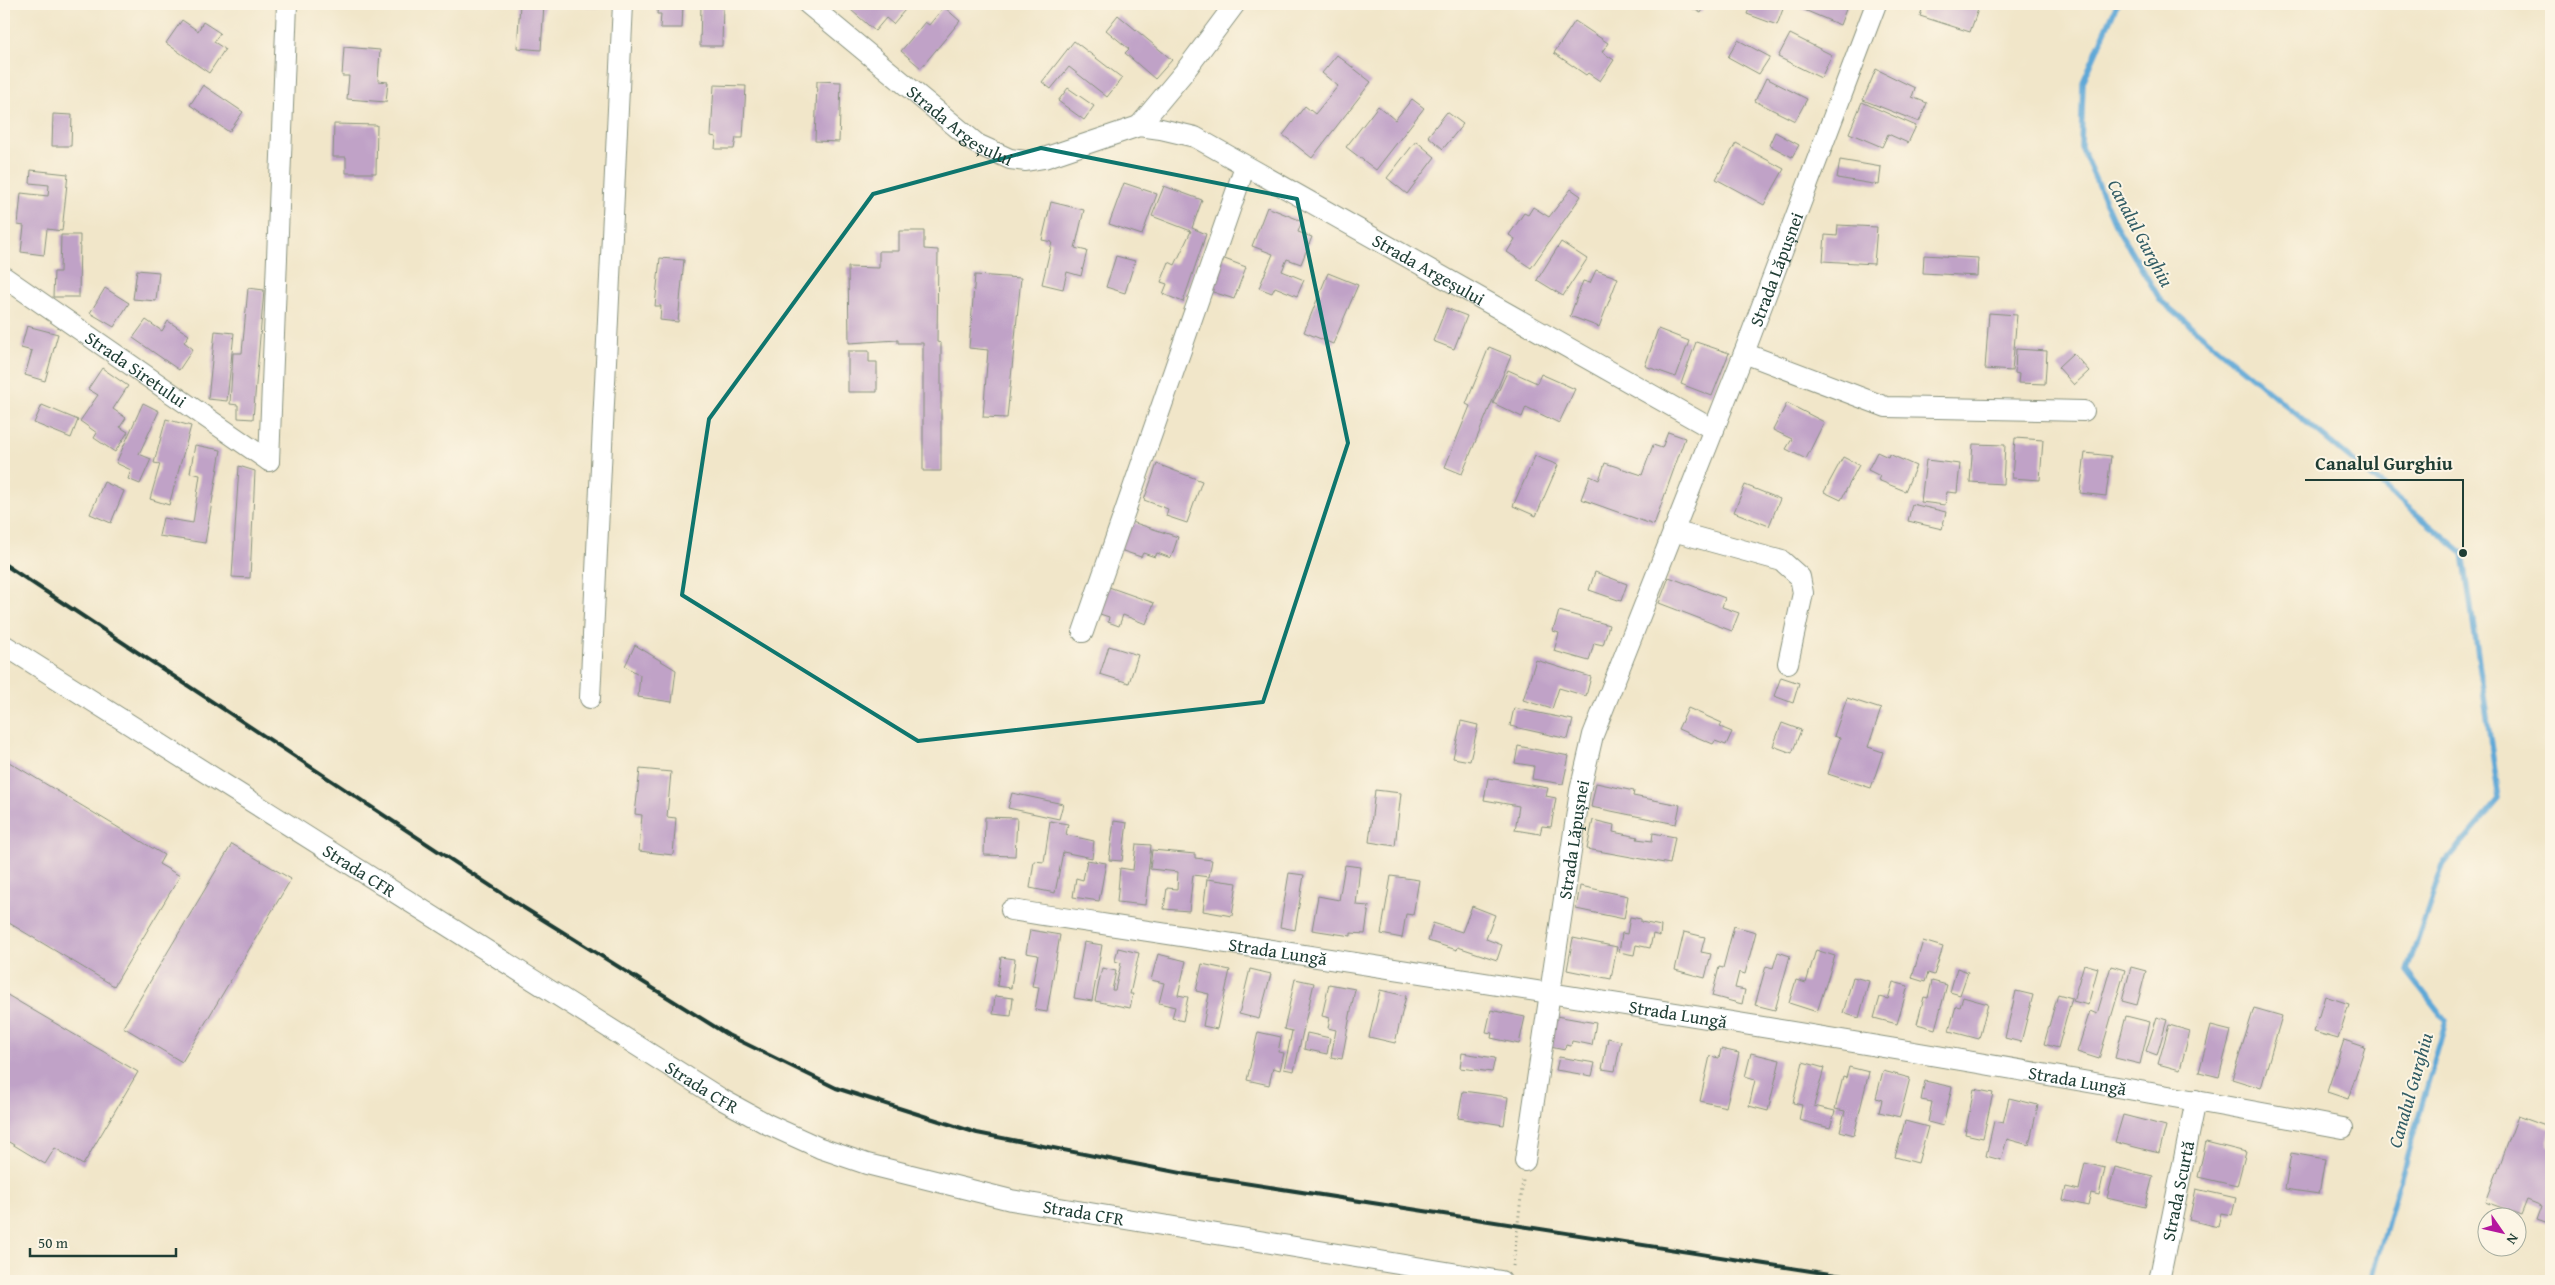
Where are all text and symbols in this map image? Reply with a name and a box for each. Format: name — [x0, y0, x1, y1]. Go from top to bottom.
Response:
street label: Strada Argeșului — [901, 78, 1017, 172]
water label: Canalul Gurghiu — [2101, 174, 2181, 292]
street label: Strada Lăpușnei — [1742, 208, 1810, 330]
street label: Strada Argeșului — [1368, 226, 1490, 312]
street label: Strada Siretului — [80, 324, 193, 414]
callout: Canalul Gurghiu — [2305, 446, 2463, 480]
text: Canalul Gurghiu — [2315, 449, 2453, 477]
street label: Strada Lăpușnei — [1551, 777, 1596, 901]
street label: Strada CFR — [318, 837, 402, 904]
street label: Strada Lungă — [1227, 930, 1329, 972]
street label: Strada Lungă — [1627, 992, 1730, 1035]
water label: Canalul Gurghiu — [2380, 1029, 2440, 1151]
street label: Strada CFR — [660, 1053, 744, 1120]
street label: Strada Lungă — [2026, 1058, 2129, 1102]
street label: Strada Scurtă — [2154, 1138, 2201, 1243]
street label: Strada CFR — [1041, 1192, 1127, 1232]
north arrow — [2478, 1208, 2528, 1258]
scale bar — [30, 1225, 176, 1257]
text: N — [2502, 1230, 2524, 1249]
text: 50 m — [38, 1232, 69, 1253]

